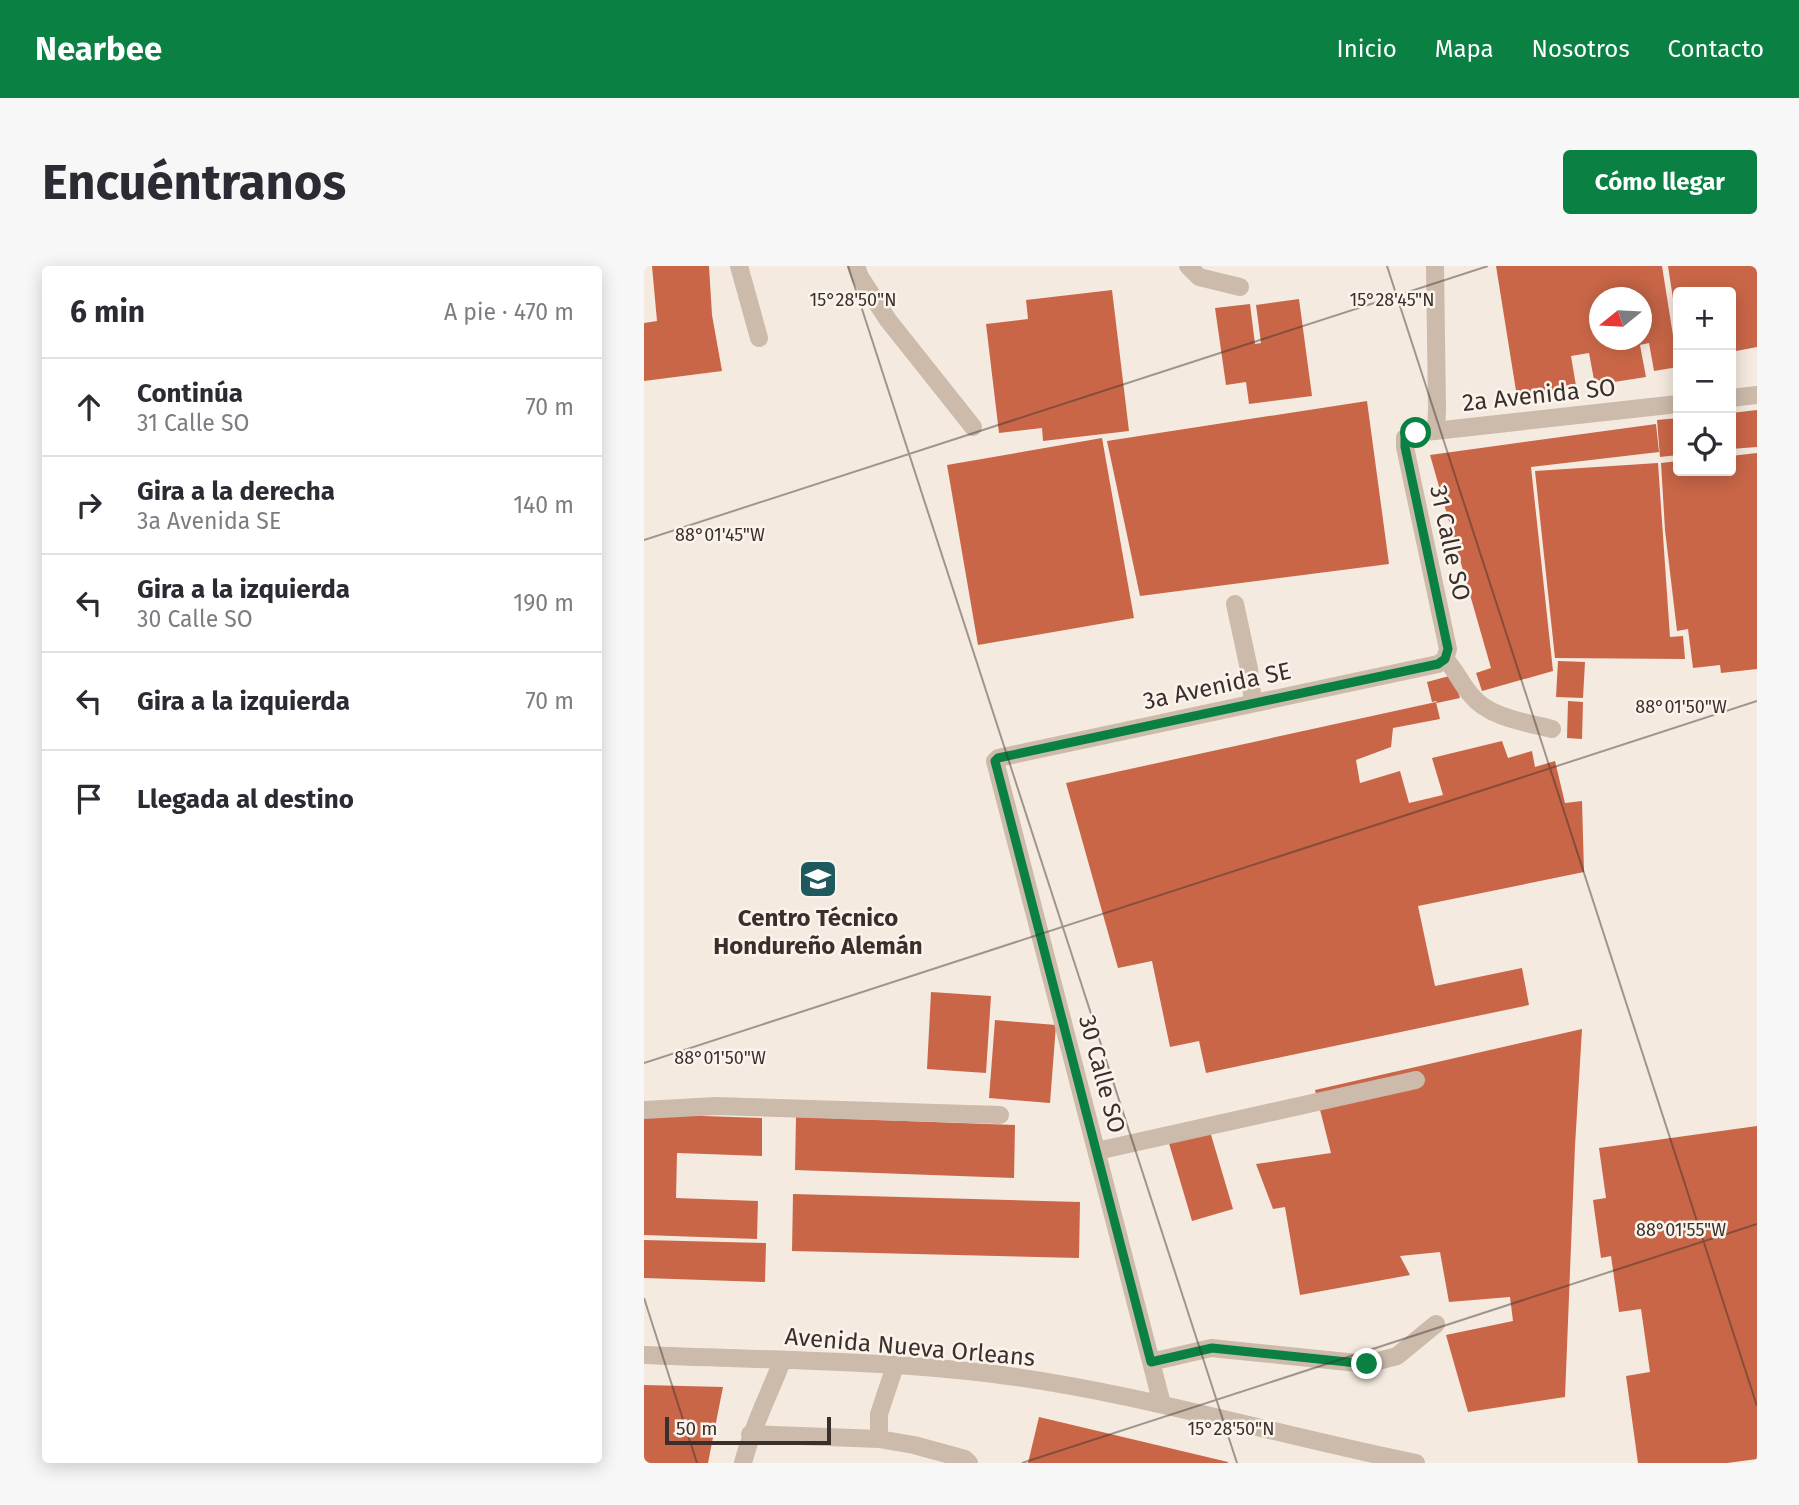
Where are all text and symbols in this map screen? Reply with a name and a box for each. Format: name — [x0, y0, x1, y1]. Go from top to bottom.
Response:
text: Nearbee — [35, 29, 162, 69]
text: Inicio — [1337, 35, 1397, 63]
text: Mapa — [1435, 35, 1494, 63]
text: Nosotros — [1532, 35, 1630, 63]
text: Contacto — [1668, 35, 1764, 63]
button: Cómo llegar — [1563, 150, 1757, 214]
text: Encuéntranos — [42, 153, 346, 212]
north arrow — [1589, 287, 1652, 350]
map controls — [1673, 287, 1736, 476]
button: + — [1673, 287, 1736, 350]
text: 15°28'50"N — [810, 289, 896, 311]
text: 15°28'45"N — [1349, 289, 1435, 311]
text: 6 min — [70, 294, 145, 330]
text: A pie · 470 m — [444, 298, 574, 326]
button: − — [1673, 350, 1736, 413]
street label: 2a Avenida SO — [1461, 373, 1617, 417]
text: Continúa — [137, 378, 243, 409]
icon: ahead — [70, 388, 108, 426]
text: 70 m — [525, 393, 574, 421]
text: 31 Calle SO — [137, 409, 249, 437]
button: locate — [1673, 413, 1736, 476]
route start — [1400, 417, 1431, 448]
text: Gira a la derecha — [137, 476, 335, 507]
street label: 31 Calle SO — [1424, 483, 1476, 603]
icon: right — [70, 486, 108, 524]
text: 140 m — [513, 491, 574, 519]
text: 3a Avenida SE — [137, 507, 281, 535]
text: 88°01'45"W — [675, 524, 765, 546]
text: Gira a la izquierda — [137, 574, 350, 605]
icon: left — [70, 584, 108, 622]
text: 190 m — [513, 589, 574, 617]
text: 30 Calle SO — [137, 605, 253, 633]
street label: 3a Avenida SE — [1140, 657, 1294, 715]
icon: left — [70, 682, 108, 720]
text: Gira a la izquierda — [137, 686, 350, 717]
text: 70 m — [525, 687, 574, 715]
text: 88°01'50"W — [1635, 696, 1727, 718]
icon: arrive — [70, 780, 108, 818]
text: Llegada al destino — [137, 784, 354, 815]
school or university icon: Centro Técnico Hondureño Alemán — [797, 858, 839, 900]
place label: Centro Técnico Hondureño Alemán — [713, 904, 923, 960]
street label: 30 Calle SO — [1073, 1012, 1131, 1136]
text: 88°01'50"W — [674, 1047, 766, 1069]
text: 88°01'55"W — [1636, 1219, 1726, 1241]
street label: Avenida Nueva Orleans — [784, 1322, 1036, 1372]
route end — [1351, 1348, 1382, 1379]
scale bar — [665, 1414, 831, 1446]
text: 50 m — [676, 1417, 717, 1440]
text: 15°28'50"N — [1188, 1418, 1274, 1440]

